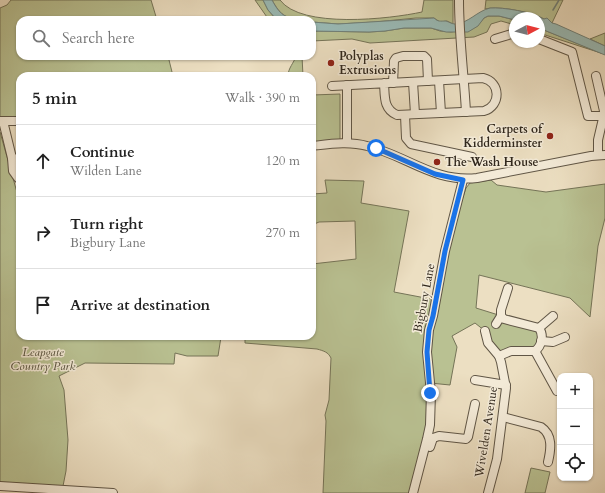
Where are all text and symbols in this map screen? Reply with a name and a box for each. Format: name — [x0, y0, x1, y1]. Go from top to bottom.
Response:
north arrow — [509, 12, 545, 48]
search box — [16, 16, 316, 60]
icon: search — [30, 27, 52, 49]
text: Search here — [62, 28, 135, 48]
place label: Polyplas Extrusions — [339, 48, 396, 78]
marker: Polyplas Extrusions — [326, 58, 336, 68]
text: 5 min — [32, 87, 77, 110]
text: Walk · 390 m — [225, 89, 300, 107]
place label: Carpets of Kidderminster — [463, 121, 544, 151]
marker: Carpets of Kidderminster — [545, 131, 555, 141]
route start — [367, 139, 385, 157]
text: Continue — [70, 142, 135, 162]
icon: ahead — [32, 150, 54, 172]
text: 120 m — [266, 152, 300, 170]
place label: The Wash House — [445, 154, 539, 170]
marker: The Wash House — [432, 157, 442, 167]
text: Wilden Lane — [70, 162, 142, 180]
text: Turn right — [70, 214, 143, 234]
icon: right — [32, 222, 54, 244]
text: 270 m — [266, 224, 300, 242]
text: Bigbury Lane — [70, 234, 146, 252]
street label: Bigbury Lane — [409, 262, 439, 334]
icon: arrive — [32, 294, 54, 316]
text: Arrive at destination — [70, 295, 210, 315]
park label: Leapgate Country Park — [11, 344, 75, 374]
map controls — [557, 373, 593, 481]
button: + — [557, 373, 593, 409]
route end — [421, 384, 439, 402]
street label: Wivelden Avenue — [471, 385, 501, 480]
button: − — [557, 409, 593, 445]
button: locate — [557, 445, 593, 481]

